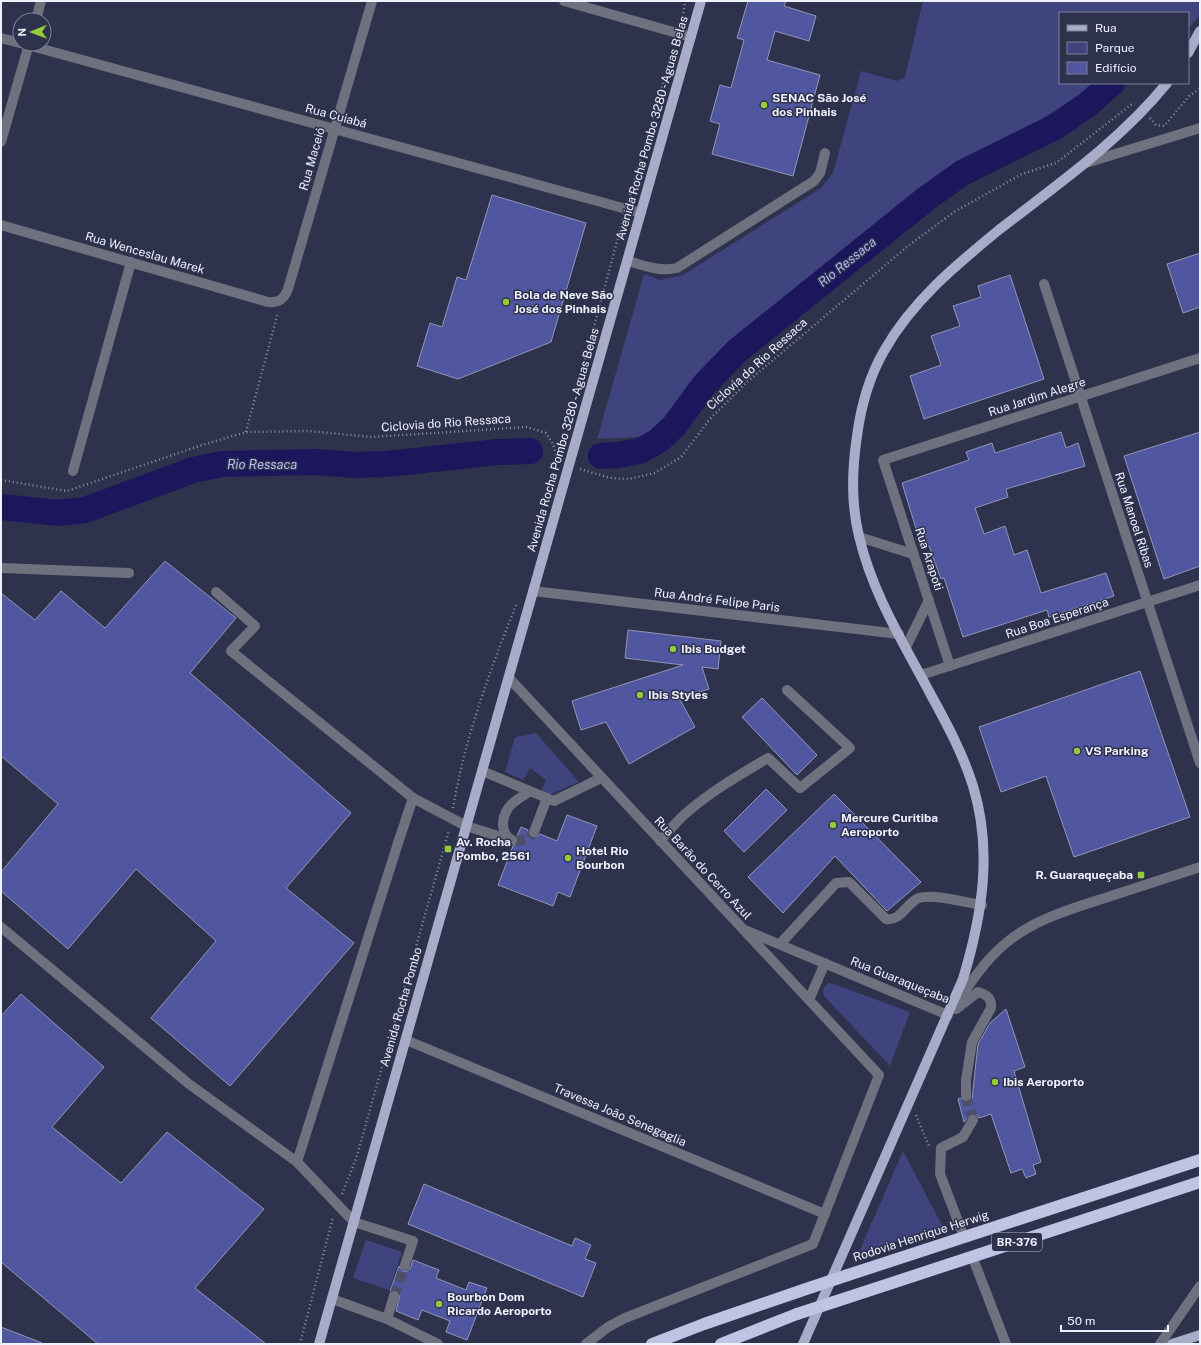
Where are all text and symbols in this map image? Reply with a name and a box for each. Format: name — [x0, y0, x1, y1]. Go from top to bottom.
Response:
north arrow — [12, 12, 52, 52]
legend — [1059, 12, 1189, 84]
street label: Avenida Rocha Pombo 3280 - Aguas Belas — [613, 14, 691, 242]
text: Rua — [1095, 21, 1117, 35]
text: N — [16, 28, 28, 37]
text: Parque — [1095, 41, 1135, 55]
text: Edifício — [1095, 61, 1137, 75]
place label: SENAC São José dos Pinhais — [772, 91, 867, 119]
marker: SENAC São José dos Pinhais — [759, 100, 769, 110]
street label: Rua Cuiabá — [304, 101, 368, 131]
street label: Rua Maceió — [296, 126, 328, 192]
street label: Rua Wenceslau Marek — [84, 229, 207, 277]
water label: Rio Ressaca — [815, 234, 879, 290]
place label: Bola de Neve São José dos Pinhais — [514, 288, 613, 316]
marker: Bola de Neve São José dos Pinhais — [501, 297, 511, 307]
street label: Ciclovia do Rio Ressaca — [704, 315, 810, 413]
street label: Avenida Rocha Pombo 3280 - Aguas Belas — [524, 326, 602, 554]
street label: Rua Jardim Alegre — [987, 375, 1088, 419]
street label: Ciclovia do Rio Ressaca — [381, 411, 511, 435]
water label: Rio Ressaca — [227, 457, 297, 472]
street label: Rua Manoel Ribas — [1112, 470, 1156, 570]
street label: Rua Arapoti — [912, 526, 946, 592]
street label: Rua André Felipe Paris — [653, 585, 781, 615]
street label: Rua Boa Esperança — [1004, 595, 1110, 641]
place label: Ibis Budget — [681, 642, 746, 656]
marker: Ibis Budget — [668, 644, 678, 654]
place label: Ibis Styles — [648, 688, 708, 702]
marker: Ibis Styles — [635, 690, 645, 700]
place label: VS Parking — [1085, 744, 1149, 758]
marker: VS Parking — [1072, 746, 1082, 756]
place label: Mercure Curitiba Aeroporto — [841, 811, 938, 839]
street label: Rua Barão do Cerro Azul — [652, 814, 755, 923]
marker: Mercure Curitiba Aeroporto — [828, 820, 838, 830]
place label: Av. Rocha Pombo, 2561 — [456, 835, 530, 863]
marker: Av. Rocha Pombo, 2561 — [443, 844, 453, 854]
place label: Hotel Rio Bourbon — [576, 844, 629, 872]
marker: Hotel Rio Bourbon — [563, 853, 573, 863]
place label: R. Guaraqueçaba — [1035, 868, 1133, 882]
marker: R. Guaraqueçaba — [1136, 870, 1146, 880]
street label: Avenida Rocha Pombo — [377, 946, 425, 1068]
street label: Rua Guaraqueçaba — [848, 954, 952, 1006]
place label: Ibis Aeroporto — [1003, 1075, 1084, 1089]
marker: Ibis Aeroporto — [990, 1077, 1000, 1087]
street label: Travessa João Senegaglia — [552, 1081, 688, 1149]
street label: Rodovia Henrique Herwig — [851, 1207, 991, 1265]
road number: BR-376 — [992, 1233, 1042, 1251]
place label: Bourbon Dom Ricardo Aeroporto — [447, 1290, 552, 1318]
marker: Bourbon Dom Ricardo Aeroporto — [434, 1299, 444, 1309]
scale bar — [1061, 1307, 1168, 1333]
text: 50 m — [1067, 1314, 1095, 1328]

